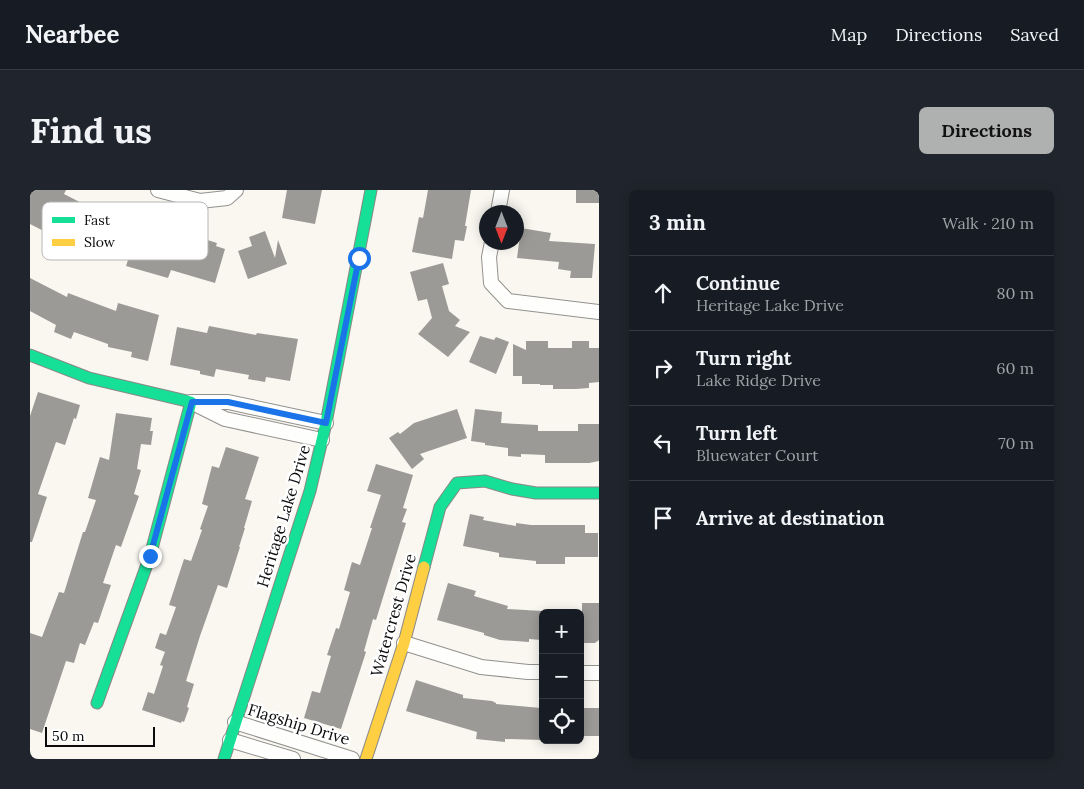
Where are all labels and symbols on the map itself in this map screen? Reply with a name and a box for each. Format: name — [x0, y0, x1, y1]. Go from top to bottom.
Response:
legend — [42, 202, 208, 260]
north arrow — [479, 205, 524, 250]
text: Fast — [84, 211, 111, 229]
text: Slow — [84, 233, 116, 251]
route start — [348, 247, 371, 270]
street label: Heritage Lake Drive — [252, 442, 314, 590]
route end — [139, 545, 162, 568]
street label: Watercrest Drive — [366, 551, 420, 679]
street label: Flagship Drive — [246, 699, 353, 749]
scale bar — [45, 724, 155, 747]

